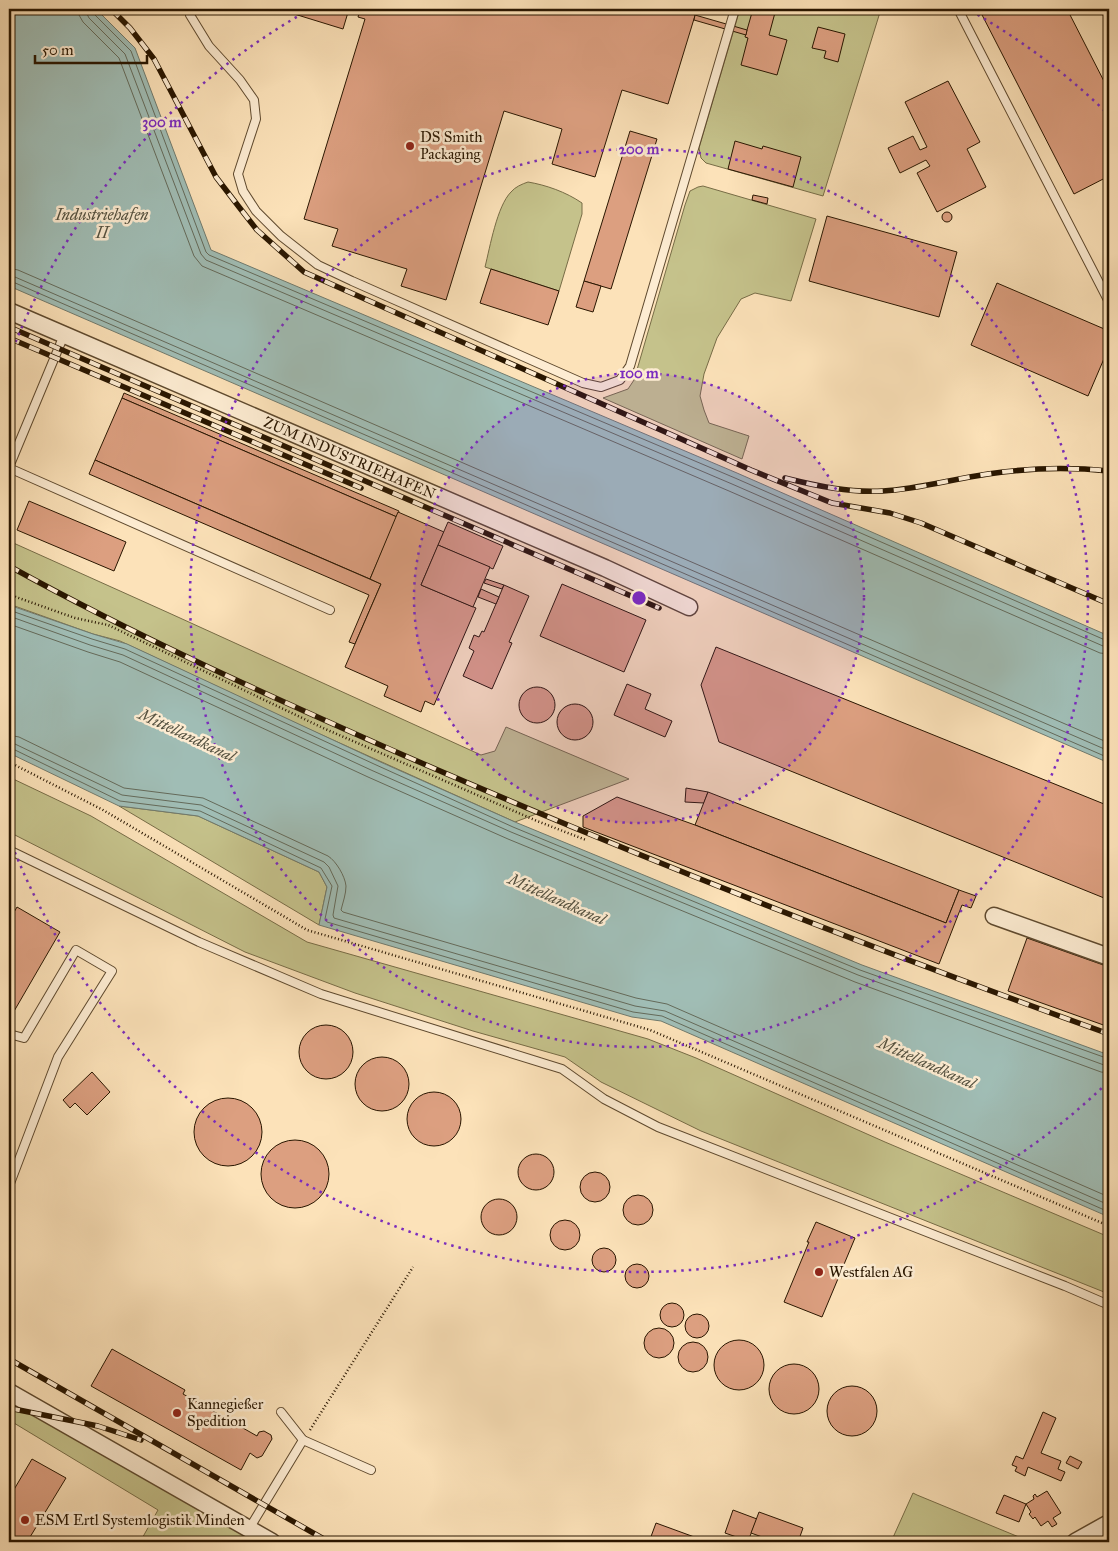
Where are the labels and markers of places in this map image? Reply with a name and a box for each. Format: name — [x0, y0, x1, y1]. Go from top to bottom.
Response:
place label: DS Smith Packaging — [420, 128, 483, 163]
marker: DS Smith Packaging — [404, 140, 416, 152]
centre of rings — [630, 589, 648, 607]
place label: Westfalen AG — [829, 1263, 913, 1281]
marker: Westfalen AG — [813, 1266, 825, 1278]
place label: Kannegießer Spedition — [187, 1395, 264, 1430]
marker: Kannegießer Spedition — [171, 1407, 183, 1419]
place label: ESM Ertl Systemlogistik Minden — [35, 1511, 245, 1529]
marker: ESM Ertl Systemlogistik Minden — [19, 1514, 31, 1526]

